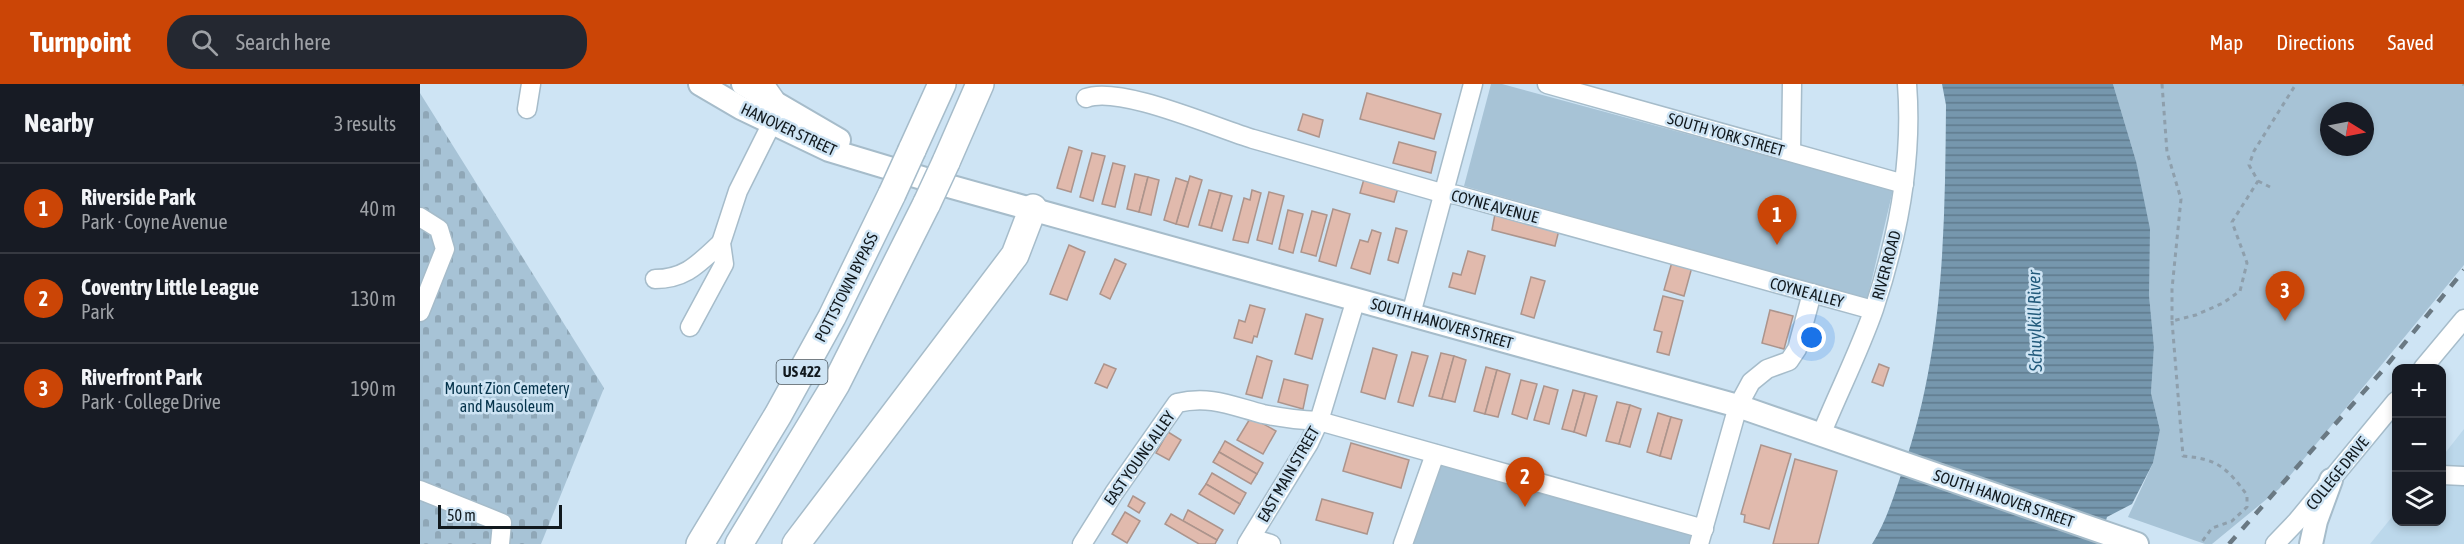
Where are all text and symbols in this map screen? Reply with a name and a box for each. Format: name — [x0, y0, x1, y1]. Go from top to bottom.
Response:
search box — [167, 15, 587, 69]
text: Turnpoint — [30, 26, 131, 58]
icon: search — [188, 26, 221, 59]
text: Search here — [236, 29, 331, 55]
text: Map — [2209, 30, 2243, 54]
text: Directions — [2276, 30, 2355, 54]
text: Saved — [2388, 30, 2434, 54]
street label: HANOVER STREET — [739, 99, 839, 159]
north arrow — [2320, 102, 2374, 156]
text: Nearby — [24, 108, 94, 138]
street label: SOUTH YORK STREET — [1666, 109, 1786, 159]
text: 3 results — [334, 112, 396, 135]
text: Riverside Park — [81, 184, 195, 210]
street label: COYNE AVENUE — [1450, 186, 1541, 226]
pin: 1 — [1758, 196, 1796, 245]
text: 1 — [39, 197, 48, 220]
text: 40 m — [360, 197, 396, 220]
text: Park · Coyne Avenue — [81, 210, 227, 233]
street label: RIVER ROAD — [1868, 228, 1904, 302]
street label: POTTSTOWN BYPASS — [811, 229, 881, 345]
water label: Schuylkill River — [2023, 270, 2046, 373]
pin: 3 — [2266, 272, 2304, 321]
text: Coventry Little League — [81, 274, 259, 300]
street label: COYNE ALLEY — [1768, 274, 1847, 311]
text: 2 — [39, 287, 48, 310]
text: 130 m — [351, 287, 396, 310]
street label: SOUTH HANOVER STREET — [1369, 294, 1515, 352]
text: Park — [81, 300, 114, 323]
your location — [1797, 323, 1826, 352]
road number: US 422 — [776, 360, 827, 384]
text: Riverfront Park — [81, 364, 202, 390]
map controls — [2392, 364, 2446, 526]
button: + — [2392, 364, 2446, 418]
text: 3 — [39, 377, 48, 400]
text: 190 m — [351, 377, 396, 400]
park label: Mount Zion Cemetery and Mausoleum — [444, 379, 570, 415]
text: Park · College Drive — [81, 390, 221, 413]
street label: EAST YOUNG ALLEY — [1100, 407, 1179, 508]
button: − — [2392, 418, 2446, 472]
street label: EAST MAIN STREET — [1253, 423, 1323, 525]
street label: COLLEGE DRIVE — [2302, 433, 2372, 513]
pin: 2 — [1506, 458, 1544, 507]
street label: SOUTH HANOVER STREET — [1932, 466, 2076, 530]
button: layers — [2392, 472, 2446, 526]
scale bar — [438, 502, 562, 530]
text: 50 m — [447, 506, 476, 524]

